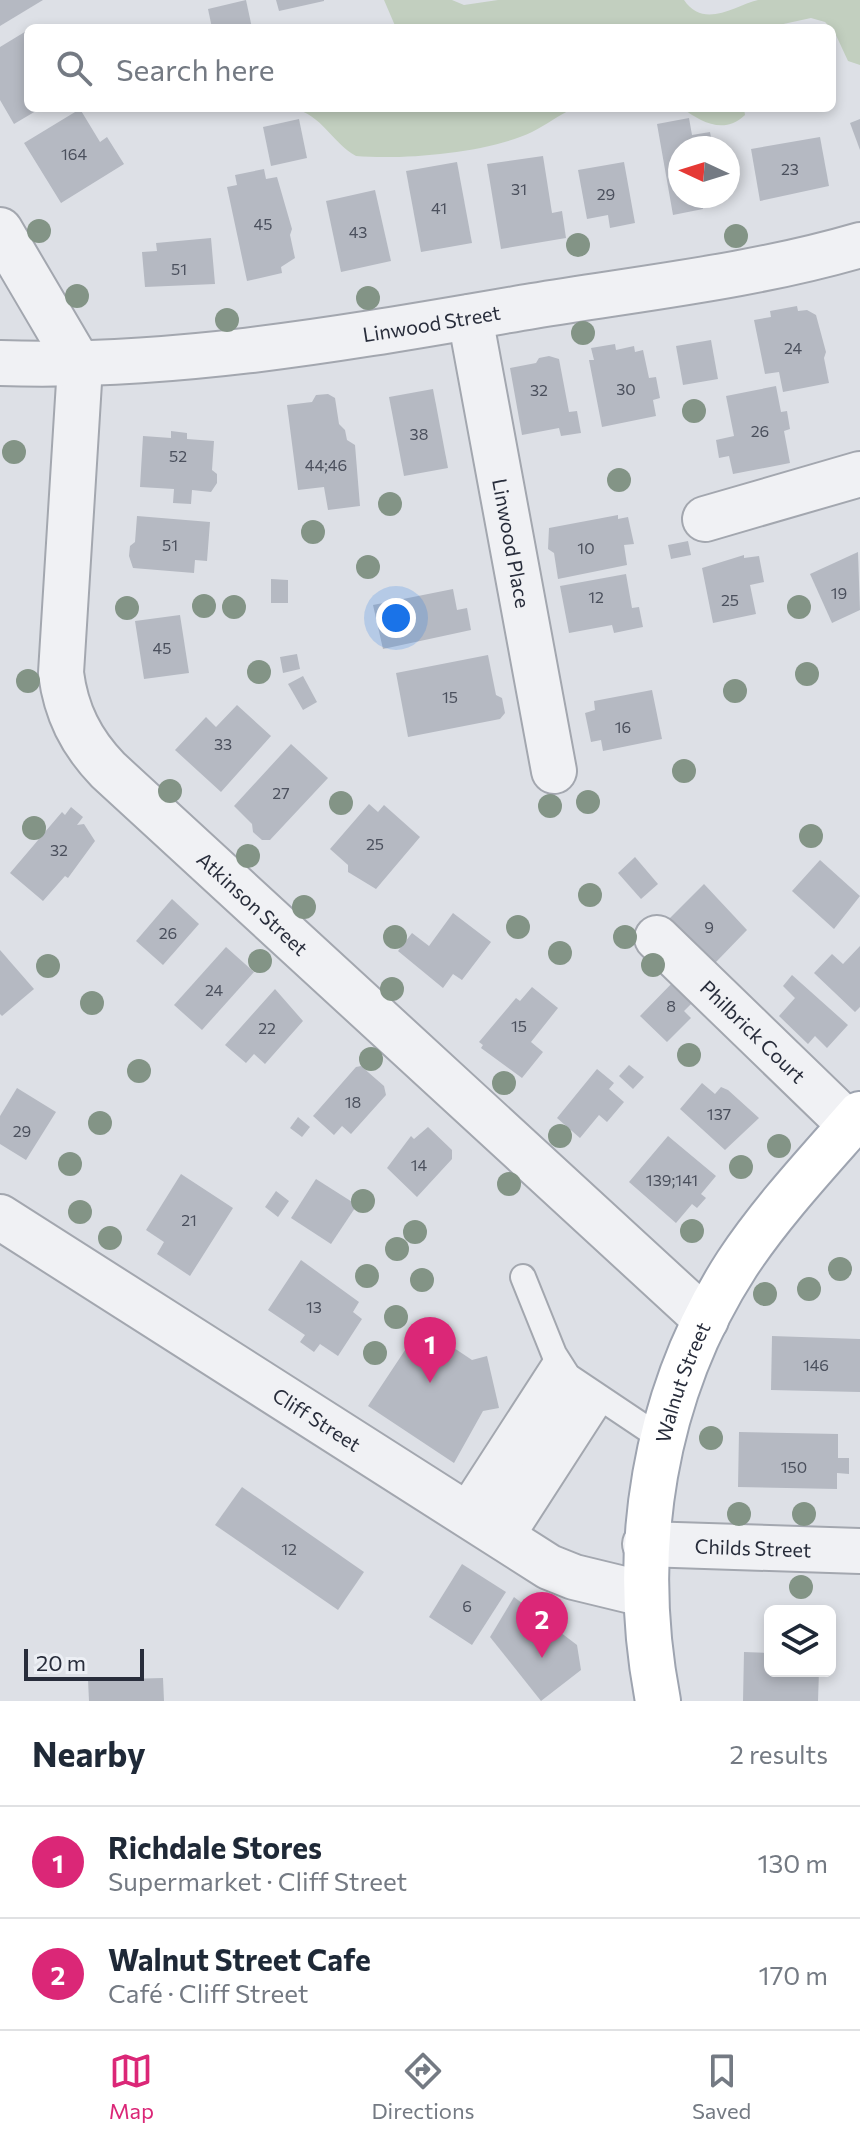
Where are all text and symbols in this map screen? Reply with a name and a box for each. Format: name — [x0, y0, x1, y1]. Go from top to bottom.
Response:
search box — [24, 24, 836, 112]
icon: search — [52, 46, 96, 90]
text: Search here — [116, 50, 275, 87]
north arrow — [668, 136, 740, 208]
house number: 164 — [61, 144, 87, 163]
house number: 23 — [781, 159, 799, 178]
house number: 31 — [511, 179, 527, 198]
house number: 29 — [597, 184, 615, 203]
house number: 41 — [431, 198, 447, 217]
house number: 45 — [254, 214, 272, 233]
house number: 43 — [349, 222, 367, 241]
house number: 51 — [171, 259, 187, 278]
street label: Linwood Street — [361, 300, 502, 346]
house number: 24 — [784, 338, 802, 357]
house number: 30 — [616, 379, 636, 398]
house number: 32 — [530, 380, 548, 399]
house number: 26 — [751, 421, 769, 440]
house number: 38 — [410, 424, 428, 443]
house number: 52 — [169, 446, 187, 465]
house number: 44;46 — [305, 455, 347, 474]
street label: Linwood Place — [488, 476, 536, 610]
house number: 51 — [162, 535, 178, 554]
house number: 10 — [577, 538, 595, 557]
house number: 19 — [831, 583, 847, 602]
house number: 12 — [588, 587, 604, 606]
house number: 25 — [721, 590, 739, 609]
your location — [376, 598, 416, 638]
house number: 45 — [153, 638, 171, 657]
house number: 15 — [442, 687, 458, 706]
house number: 16 — [615, 717, 631, 736]
house number: 33 — [214, 734, 232, 753]
house number: 27 — [272, 783, 290, 802]
house number: 25 — [366, 834, 384, 853]
house number: 32 — [50, 840, 68, 859]
street label: Atkinson Street — [193, 846, 313, 960]
house number: 9 — [704, 917, 714, 936]
house number: 26 — [159, 923, 177, 942]
street label: Philbrick Court — [696, 975, 811, 1087]
house number: 24 — [205, 980, 223, 999]
house number: 8 — [666, 996, 676, 1015]
house number: 15 — [511, 1016, 527, 1035]
house number: 22 — [258, 1018, 276, 1037]
house number: 18 — [345, 1092, 361, 1111]
house number: 137 — [707, 1104, 731, 1123]
house number: 29 — [13, 1121, 31, 1140]
house number: 14 — [411, 1155, 428, 1174]
house number: 139;141 — [646, 1170, 698, 1189]
house number: 21 — [181, 1210, 197, 1229]
house number: 13 — [306, 1297, 322, 1316]
pin: 1 — [404, 1317, 456, 1383]
street label: Walnut Street — [650, 1318, 715, 1445]
house number: 146 — [803, 1355, 829, 1374]
street label: Cliff Street — [269, 1382, 366, 1456]
house number: 150 — [781, 1457, 807, 1476]
street label: Childs Street — [694, 1534, 812, 1561]
house number: 12 — [281, 1539, 297, 1558]
pin: 2 — [516, 1592, 568, 1658]
house number: 6 — [462, 1596, 472, 1615]
map controls — [764, 1605, 836, 1677]
button: layers — [764, 1605, 836, 1677]
scale bar — [24, 1645, 144, 1681]
text: 20 m — [36, 1649, 86, 1676]
text: Nearby — [32, 1732, 146, 1774]
text: 2 results — [730, 1738, 828, 1769]
text: Richdale Stores — [108, 1828, 322, 1865]
text: 1 — [52, 1847, 64, 1878]
text: 130 m — [757, 1847, 828, 1878]
text: Supermarket · Cliff Street — [108, 1865, 407, 1896]
text: Walnut Street Cafe — [108, 1940, 371, 1977]
text: 2 — [51, 1959, 65, 1990]
text: 170 m — [759, 1959, 828, 1990]
text: Café · Cliff Street — [108, 1977, 308, 2008]
tab: Map — [109, 2049, 154, 2124]
tab: Directions — [371, 2049, 475, 2124]
tab: Saved — [692, 2049, 751, 2124]

